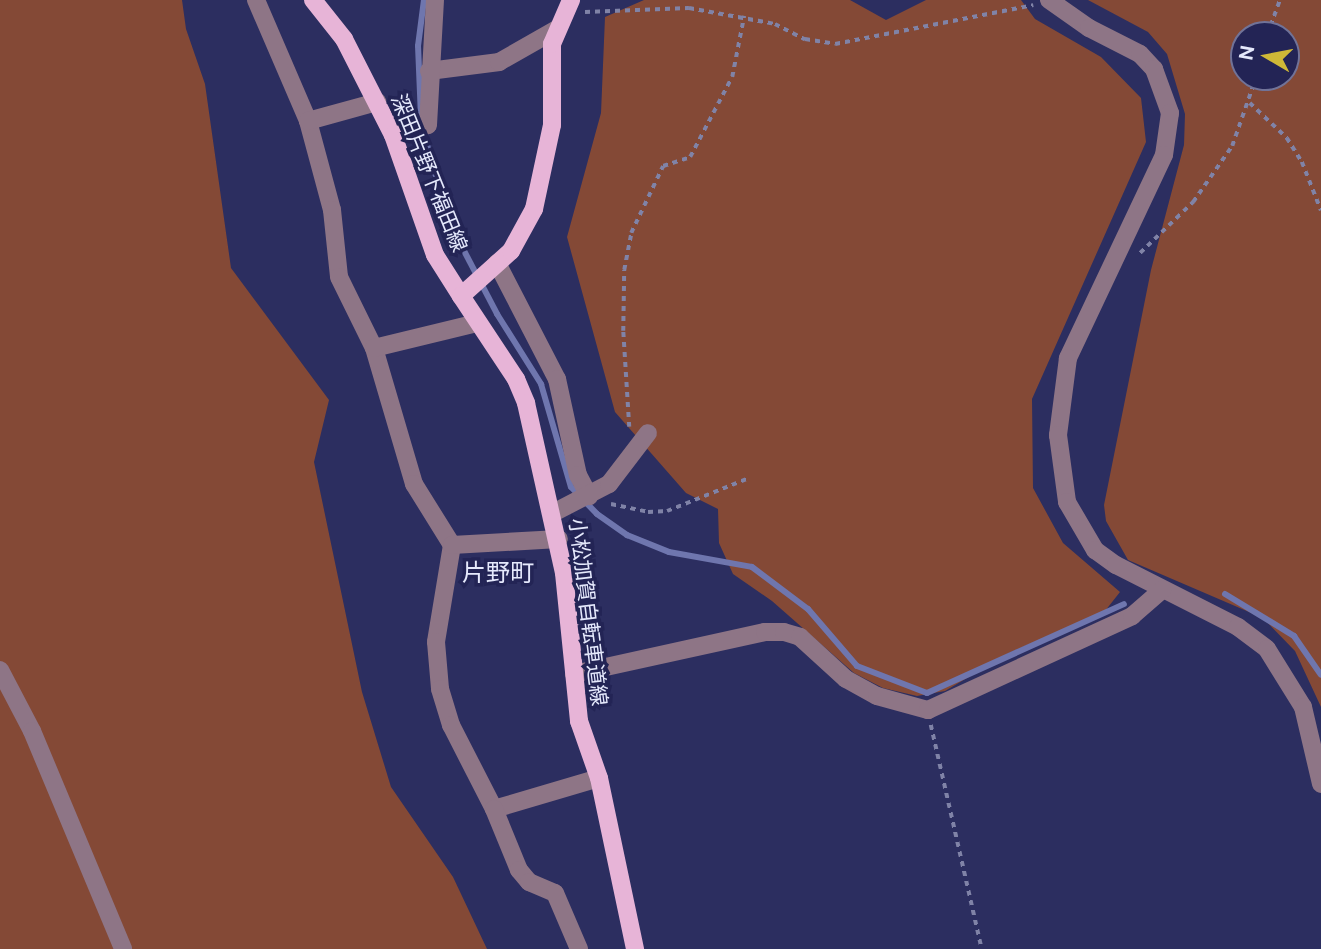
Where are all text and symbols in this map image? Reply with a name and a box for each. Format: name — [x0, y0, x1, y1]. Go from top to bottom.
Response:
north arrow — [1230, 21, 1300, 91]
text: N — [1234, 43, 1258, 62]
street label: 深田片野下福田線 — [386, 90, 472, 256]
street label: 小松加賀自転車道線 — [564, 517, 612, 707]
district label: 片野町 — [462, 559, 534, 587]

